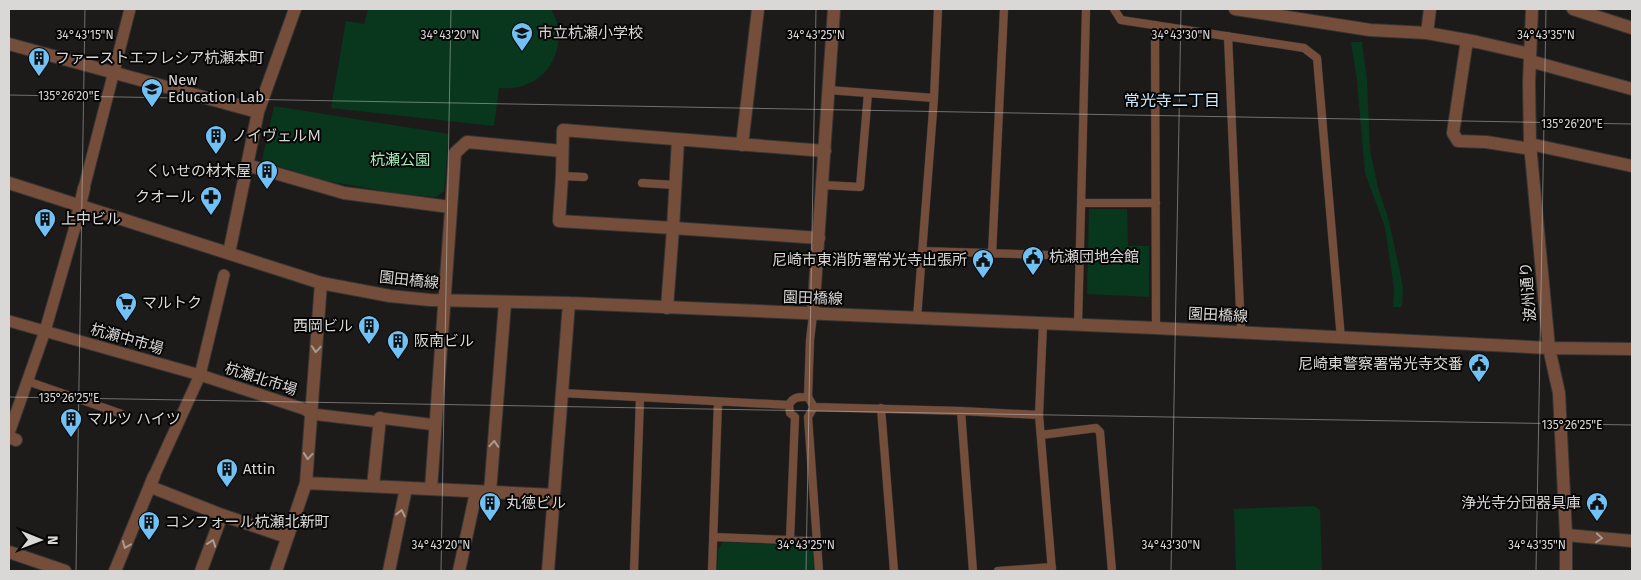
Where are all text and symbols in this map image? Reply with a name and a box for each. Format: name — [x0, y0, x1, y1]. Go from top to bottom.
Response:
school or university icon: 市立杭瀬小学校 — [510, 21, 534, 52]
place label: 市立杭瀬小学校 — [538, 24, 643, 42]
text: 34°43'15"N — [56, 28, 114, 42]
text: 34°43'20"N — [421, 28, 479, 42]
text: 34°43'25"N — [787, 28, 845, 42]
text: 34°43'30"N — [1152, 28, 1210, 42]
text: 34°43'35"N — [1517, 28, 1575, 42]
building icon: ファーストエフレシア杭瀬本町 — [27, 46, 51, 77]
place label: ファーストエフレシア杭瀬本町 — [55, 49, 264, 67]
place label: New Education Lab — [168, 71, 264, 106]
school or university icon: New Education Lab — [140, 77, 164, 108]
text: 135°26'20"E — [38, 89, 100, 103]
district label: 常光寺二丁目 — [1124, 91, 1220, 110]
text: 135°26'20"E — [1541, 117, 1603, 131]
building icon: ノイヴェルＭ — [204, 124, 228, 155]
place label: ノイヴェルＭ — [232, 127, 322, 145]
park label: 杭瀬公園 — [370, 151, 430, 169]
building icon: くいせの材木屋 — [255, 159, 279, 190]
place label: くいせの材木屋 — [146, 162, 251, 180]
pharmacy icon: クオール — [199, 185, 223, 216]
place label: クオール — [135, 188, 195, 206]
building icon: 上中ビル — [33, 207, 57, 238]
place label: 上中ビル — [61, 210, 121, 228]
public building icon: 杭瀬団地会館 — [1021, 245, 1045, 276]
public building icon: 尼崎市東消防署常光寺出張所 — [971, 248, 995, 279]
place label: 杭瀬団地会館 — [1049, 248, 1139, 266]
place label: 尼崎市東消防署常光寺出張所 — [772, 251, 967, 269]
street label: 波州通り — [1516, 261, 1540, 323]
street label: 園田橋線 — [378, 268, 440, 292]
street label: 園田橋線 — [783, 288, 843, 308]
supermarket icon: マルトク — [114, 291, 138, 322]
place label: マルトク — [142, 294, 202, 312]
street label: 園田橋線 — [1188, 304, 1248, 326]
building icon: 西岡ビル — [357, 314, 381, 345]
place label: 西岡ビル — [293, 317, 353, 335]
street label: 杭瀬中市場 — [88, 320, 166, 358]
building icon: 阪南ビル — [386, 329, 410, 360]
place label: 阪南ビル — [414, 332, 474, 350]
one-way arrow — [310, 345, 321, 353]
public building icon: 尼崎東警察署常光寺交番 — [1467, 352, 1491, 383]
place label: 尼崎東警察署常光寺交番 — [1298, 355, 1463, 373]
street label: 杭瀬北市場 — [223, 359, 299, 399]
text: 135°26'25"E — [39, 391, 99, 405]
building icon: マルツ ハイツ — [59, 407, 83, 438]
place label: マルツ ハイツ — [87, 410, 181, 428]
text: 135°26'25"E — [1542, 418, 1602, 432]
one-way arrow — [488, 439, 499, 447]
one-way arrow — [303, 452, 314, 460]
building icon: Attin — [215, 457, 239, 488]
place label: Attin — [243, 460, 275, 478]
building icon: 丸徳ビル — [478, 491, 502, 522]
public building icon: 浄光寺分団器具庫 — [1585, 491, 1609, 522]
place label: 丸徳ビル — [506, 494, 566, 512]
place label: 浄光寺分団器具庫 — [1461, 494, 1581, 512]
one-way arrow — [395, 508, 406, 517]
building icon: コンフォール杭瀬北新町 — [137, 510, 161, 541]
place label: コンフォール杭瀬北新町 — [165, 513, 330, 531]
north arrow — [15, 515, 65, 565]
one-way arrow — [1596, 532, 1604, 543]
text: N — [44, 535, 61, 545]
text: 34°43'20"N — [412, 538, 470, 552]
text: 34°43'25"N — [777, 538, 835, 552]
text: 34°43'30"N — [1142, 538, 1200, 552]
text: 34°43'35"N — [1508, 538, 1566, 552]
one-way arrow — [206, 539, 216, 548]
one-way arrow — [121, 540, 132, 549]

